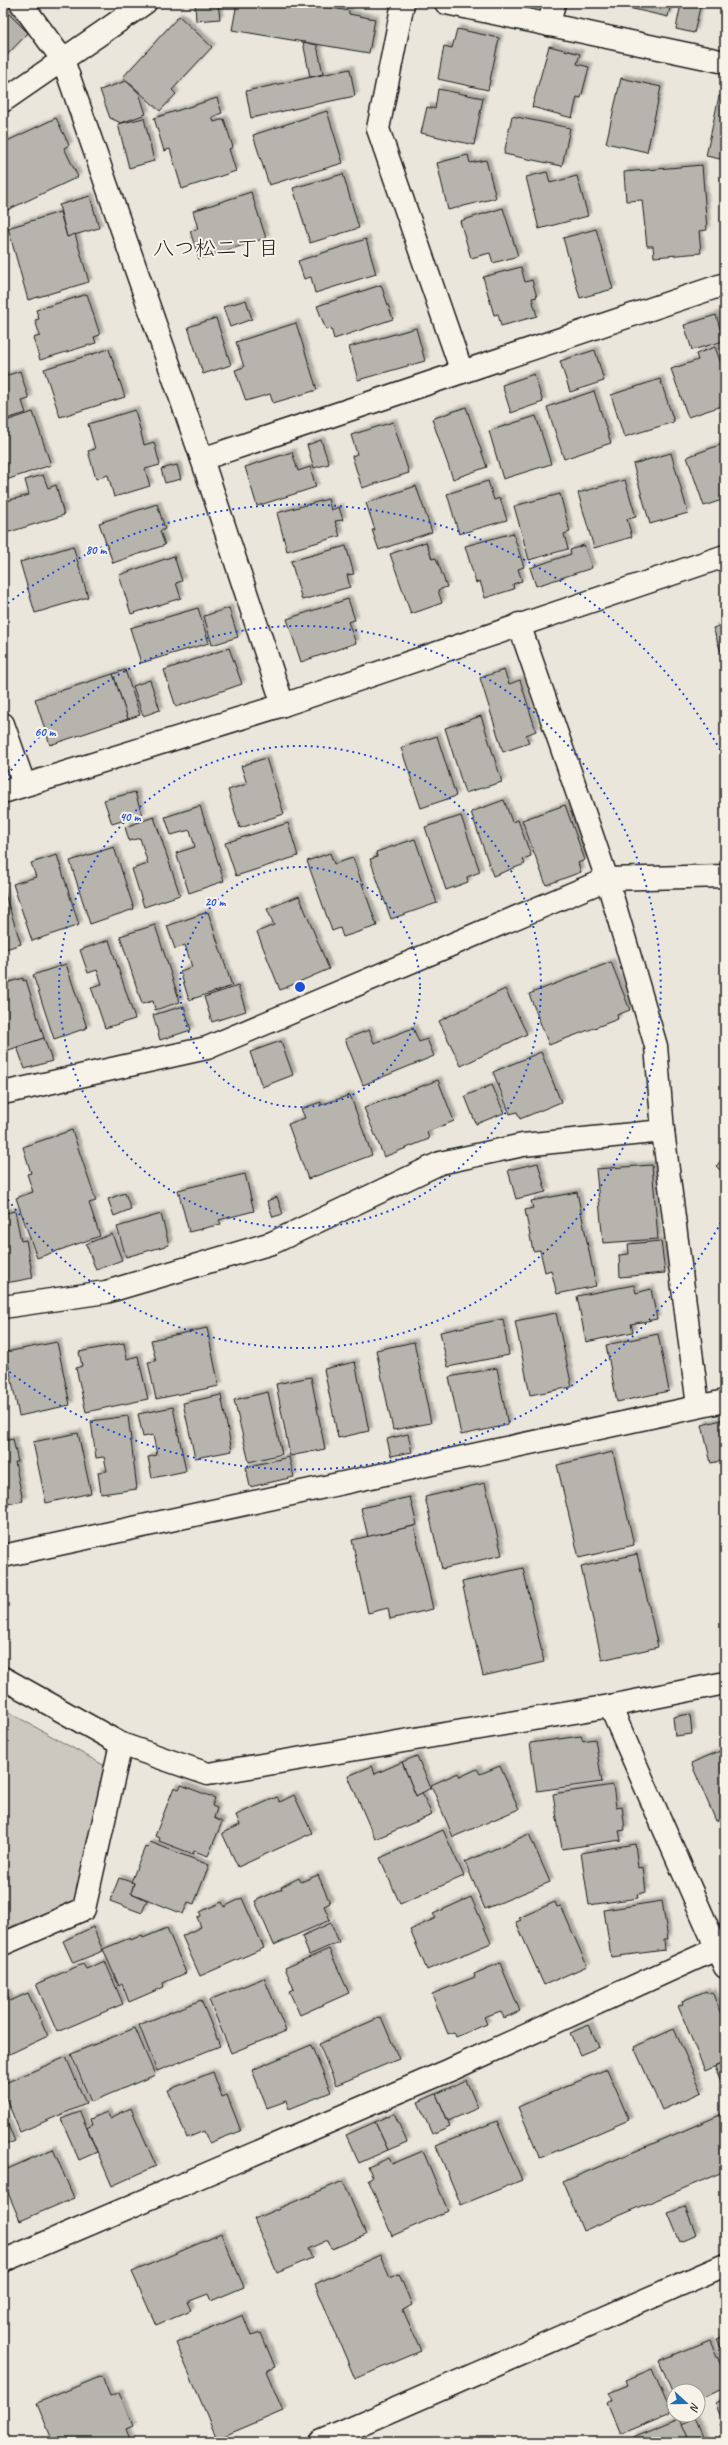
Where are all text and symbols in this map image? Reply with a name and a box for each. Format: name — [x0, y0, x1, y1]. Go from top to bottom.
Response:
district label: 八つ松二丁目 — [153, 235, 279, 261]
text: 80 m — [86, 542, 107, 558]
text: 60 m — [35, 724, 57, 740]
text: 40 m — [120, 809, 141, 825]
text: 20 m — [205, 894, 226, 910]
centre of rings — [293, 980, 307, 994]
north arrow — [666, 2383, 706, 2423]
text: N — [687, 2401, 703, 2414]

